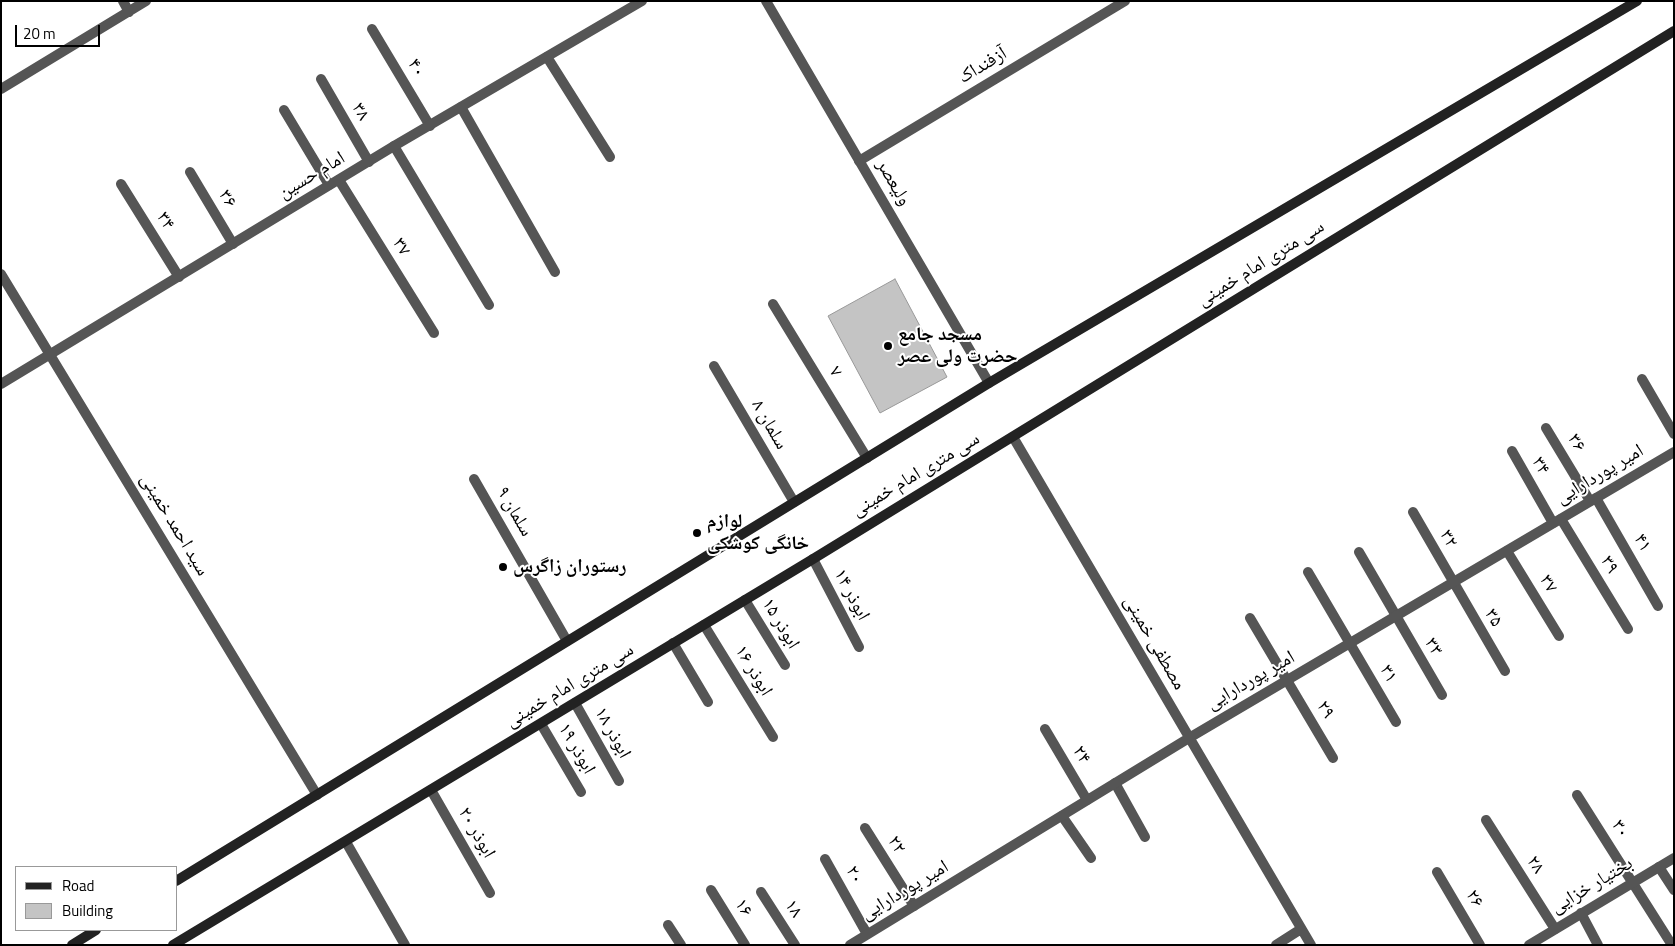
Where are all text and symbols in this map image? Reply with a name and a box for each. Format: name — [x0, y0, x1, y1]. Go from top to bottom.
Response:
scale bar — [18, 15, 102, 47]
text: 20 m — [23, 22, 56, 45]
street label: آزفنداک — [955, 43, 1011, 89]
street label: ۴۰ — [402, 55, 430, 81]
street label: ۳۸ — [346, 99, 374, 125]
street label: امام حسین — [274, 147, 350, 205]
street label: وليعصر — [871, 156, 915, 210]
street label: ۳۶ — [213, 186, 241, 212]
street label: ۳۴ — [151, 208, 179, 234]
street label: سی متری امام خمینی — [1193, 216, 1329, 312]
street label: ۳۷ — [387, 234, 415, 260]
place label: مسجد جامع حضرت ولی عصر — [898, 324, 1018, 368]
marker: مسجد جامع حضرت ولی عصر — [882, 340, 894, 352]
street label: ۷ — [823, 362, 847, 382]
street label: سلمان ۸ — [746, 396, 792, 454]
street label: سی متری امام خمینی — [848, 428, 984, 522]
street label: ۳۶ — [1562, 430, 1590, 456]
street label: امیر پوردارایی — [1552, 440, 1648, 510]
street label: ۳۴ — [1526, 453, 1554, 479]
street label: سید احمد خمینی — [134, 470, 214, 580]
street label: سلمان ۹ — [491, 483, 537, 541]
place label: لوازم خانگی کوشکی — [707, 511, 809, 555]
street label: ۳۲ — [1434, 526, 1462, 552]
marker: لوازم خانگی کوشکی — [691, 527, 703, 539]
street label: ۴۱ — [1628, 530, 1656, 556]
street label: ۳۹ — [1595, 552, 1623, 578]
place label: رستوران زاگرس — [513, 556, 626, 578]
marker: رستوران زاگرس — [497, 561, 509, 573]
street label: ابوذر ۱۴ — [828, 565, 874, 625]
street label: ۳۷ — [1534, 571, 1562, 597]
street label: مصطفی خمینی — [1118, 592, 1190, 694]
street label: ابوذر ۱۵ — [756, 595, 804, 653]
street label: ۳۵ — [1479, 605, 1507, 631]
street label: ۳۳ — [1419, 634, 1447, 660]
street label: سی متری امام خمینی — [502, 639, 638, 733]
street label: ابوذر ۱۶ — [729, 642, 777, 700]
street label: امیر پوردارایی — [1203, 647, 1299, 715]
street label: ۳۱ — [1374, 661, 1402, 687]
street label: ۲۹ — [1311, 697, 1339, 723]
street label: ابوذر ۱۸ — [589, 703, 635, 763]
street label: ابوذر ۱۹ — [552, 719, 600, 779]
street label: ۲۴ — [1067, 742, 1095, 768]
street label: ابوذر ۲۰ — [452, 803, 500, 863]
street label: ۳۰ — [1606, 816, 1634, 842]
street label: ۲۲ — [882, 832, 910, 858]
street label: ۲۸ — [1521, 852, 1549, 878]
street label: بختیار خزایی — [1547, 853, 1637, 919]
street label: امیر پوردارایی — [857, 856, 953, 926]
street label: ۲۰ — [840, 862, 868, 888]
legend — [15, 866, 178, 931]
text: Road — [62, 874, 94, 897]
street label: ۲۶ — [1460, 886, 1488, 912]
street label: ۱۶ — [729, 895, 757, 921]
street label: ۱۸ — [779, 896, 807, 922]
text: Building — [62, 899, 113, 922]

